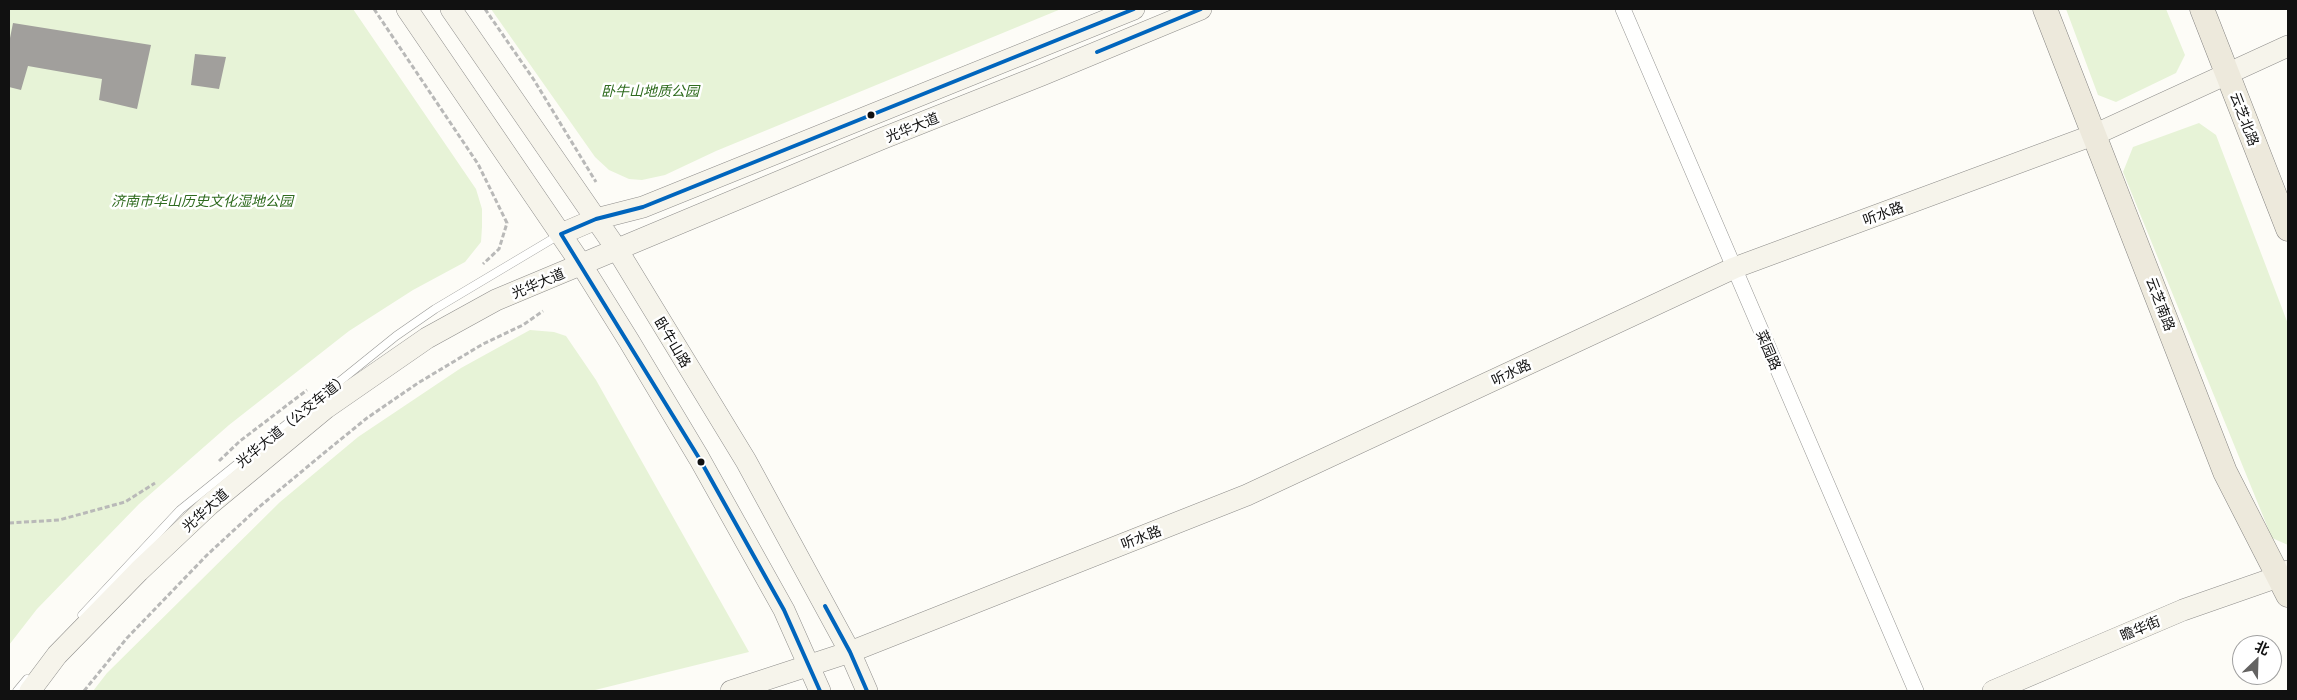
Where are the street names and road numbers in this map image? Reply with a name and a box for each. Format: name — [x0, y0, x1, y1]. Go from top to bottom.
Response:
street label: 云芝北路 — [2227, 90, 2263, 148]
street label: 光华大道 — [883, 109, 941, 145]
street label: 听水路 — [1860, 198, 1906, 228]
street label: 光华大道 — [509, 264, 567, 302]
street label: 云芝南路 — [2143, 275, 2179, 333]
street label: 卧牛山路 — [651, 314, 695, 370]
street label: 菜园路 — [1753, 327, 1785, 373]
street label: 听水路 — [1488, 356, 1534, 388]
street label: 光华大道（公交车道） — [232, 369, 352, 471]
street label: 光华大道 — [179, 485, 231, 535]
street label: 听水路 — [1118, 522, 1164, 552]
street label: 瞻华街 — [2117, 612, 2163, 644]

